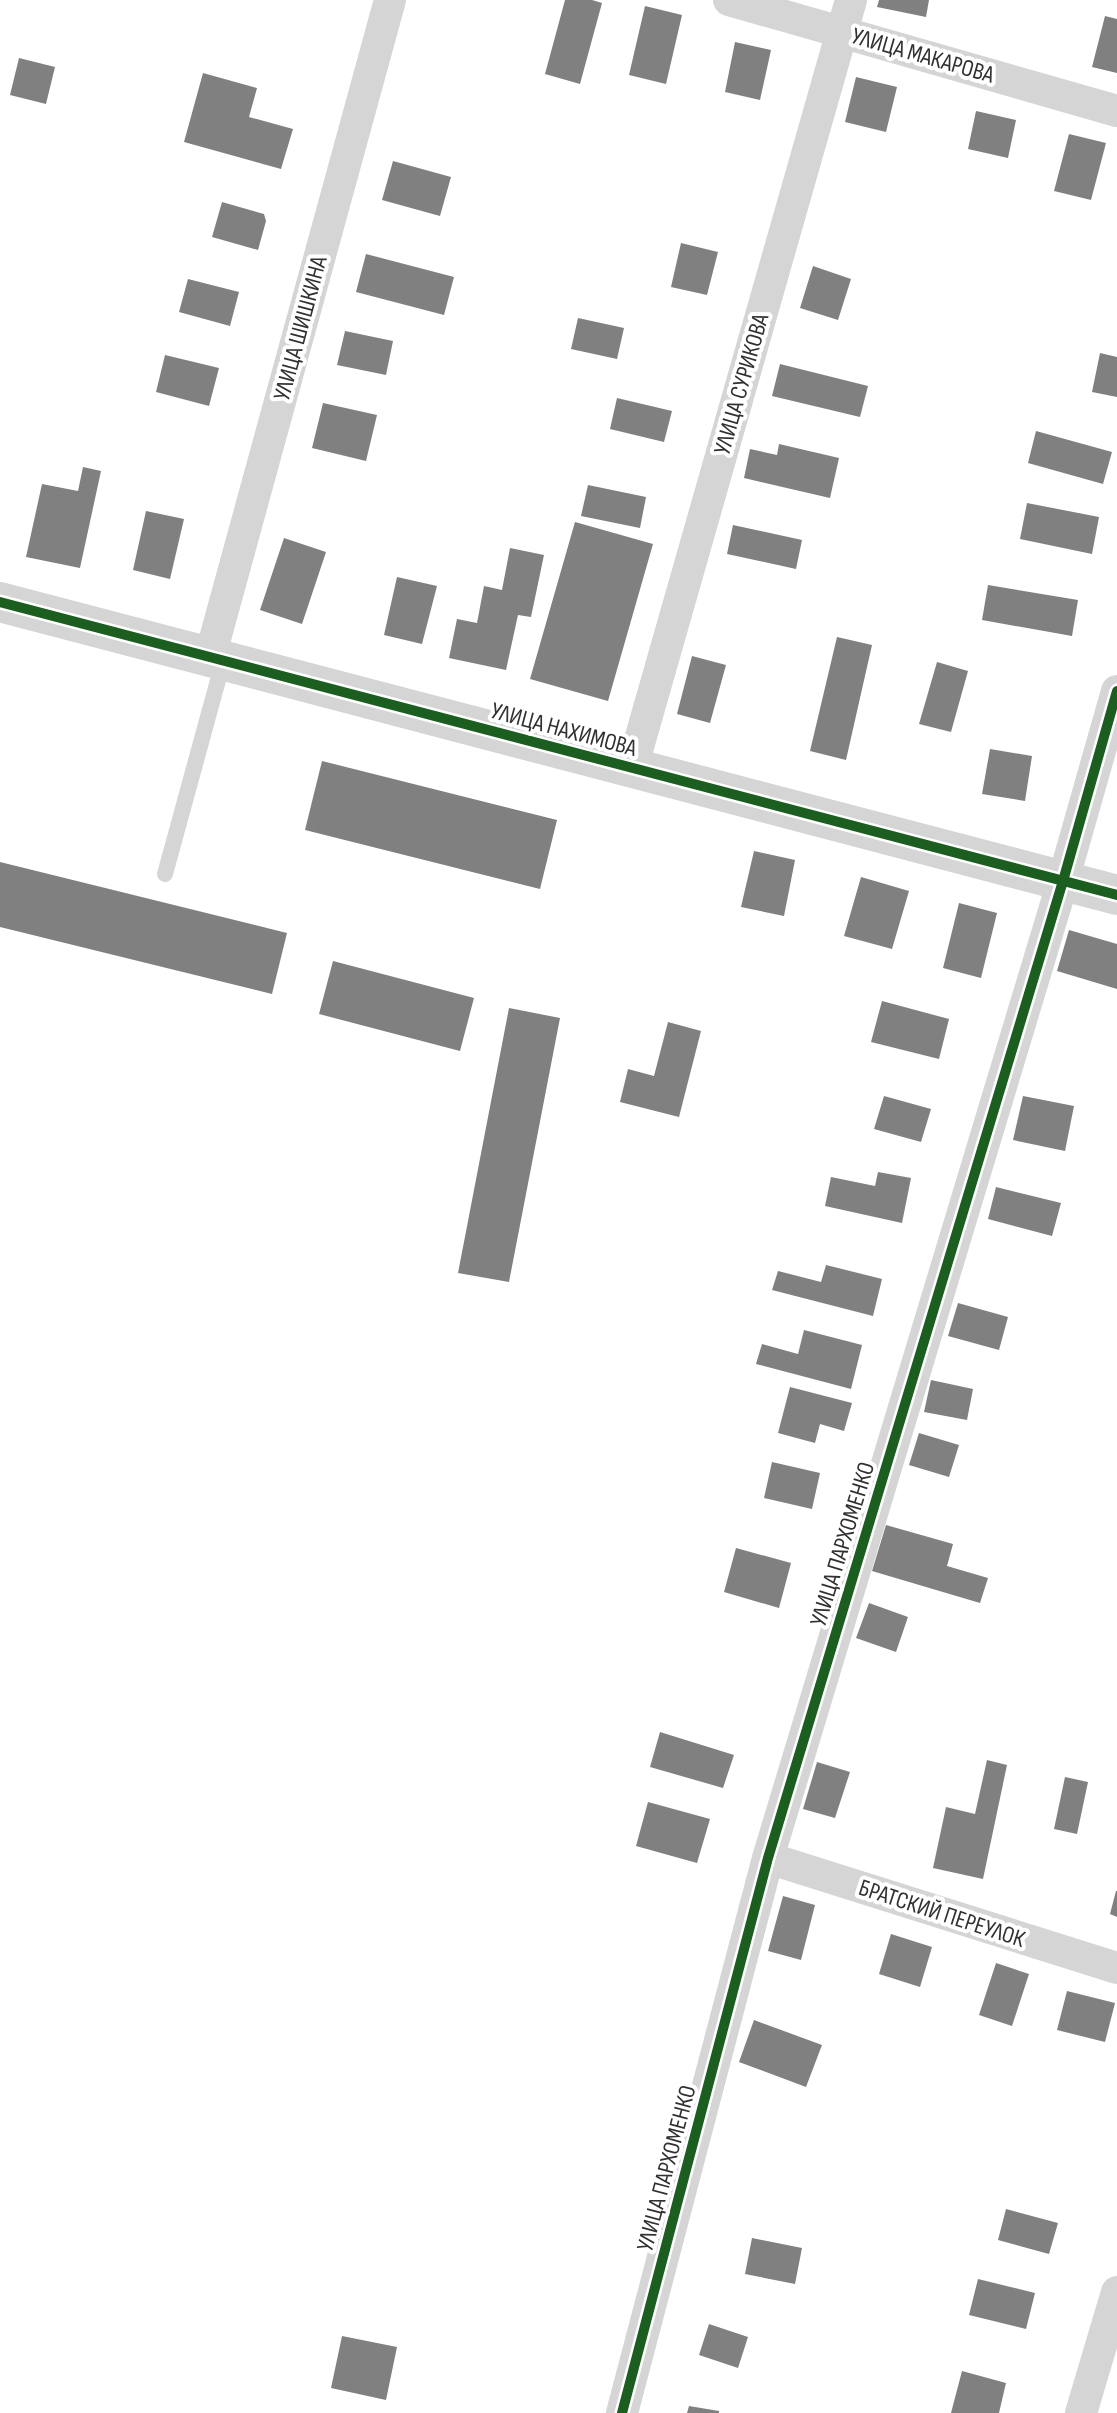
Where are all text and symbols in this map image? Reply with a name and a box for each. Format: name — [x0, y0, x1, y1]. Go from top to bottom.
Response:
street label: УЛИЦА МАКАРОВА — [848, 21, 998, 90]
street label: УЛИЦА ШИШКИНА — [267, 252, 334, 403]
street label: УЛИЦА СУРИКОВА — [708, 310, 776, 458]
street label: УЛИЦА НАХИМОВА — [488, 696, 641, 763]
street label: УЛИЦА ПАРХОМЕНКО — [804, 1458, 881, 1630]
street label: БРАТСКИЙ ПЕРЕУЛОК — [855, 1873, 1029, 1954]
street label: УЛИЦА ПАРХОМЕНКО — [630, 2082, 703, 2254]

